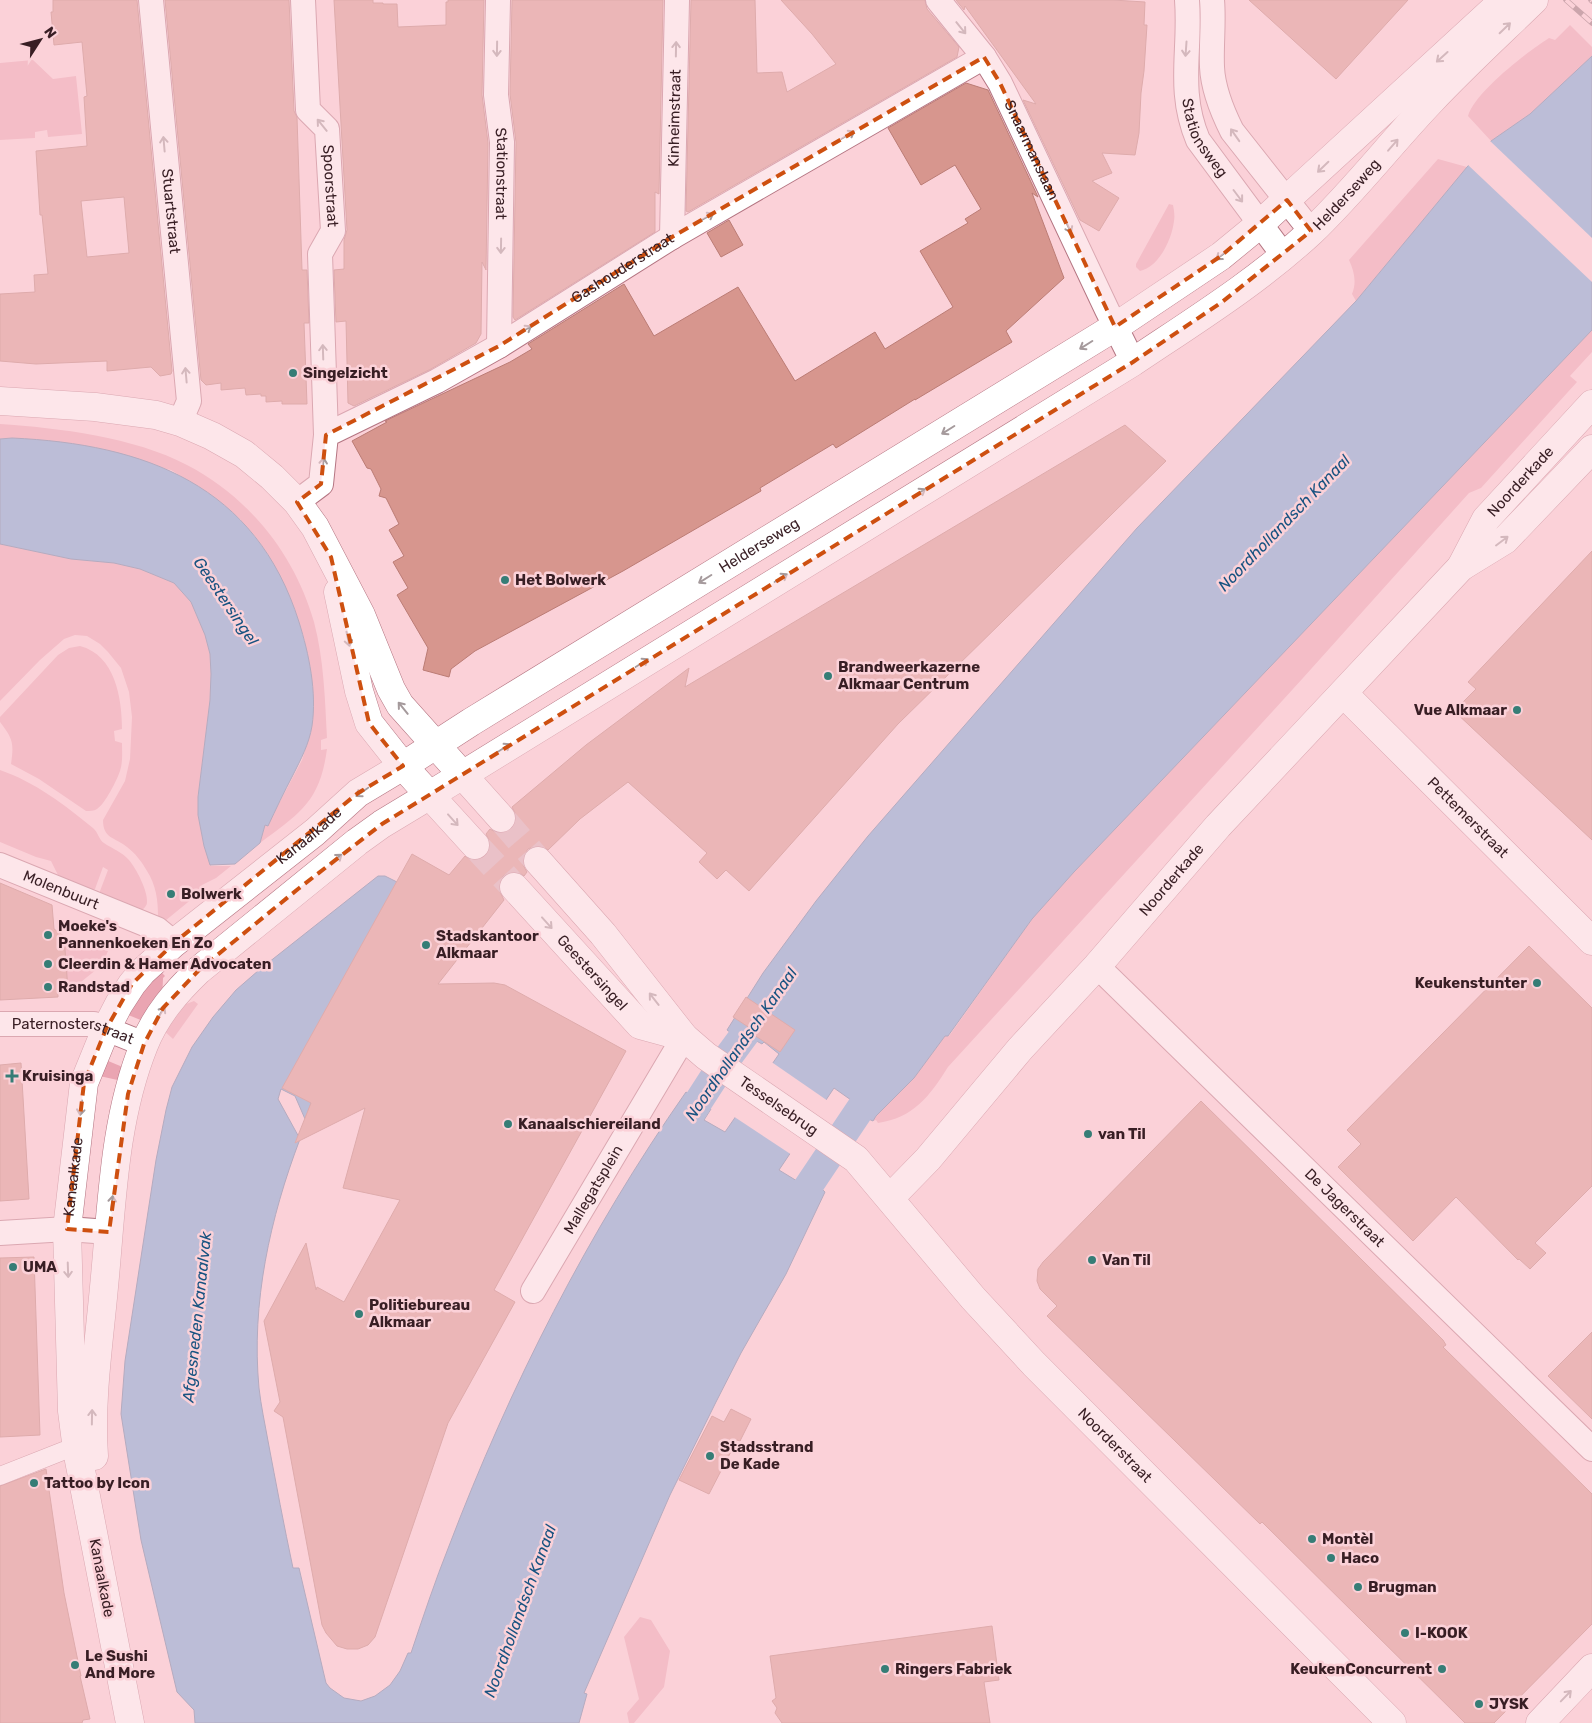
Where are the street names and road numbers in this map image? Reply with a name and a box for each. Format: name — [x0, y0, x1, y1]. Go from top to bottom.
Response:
street label: Kinheimstraat — [664, 69, 685, 167]
street label: Snaarmanslaan — [1000, 97, 1063, 203]
street label: Stationsweg — [1178, 97, 1231, 181]
street label: Stationstraat — [491, 127, 511, 220]
street label: Spoorstraat — [319, 144, 342, 228]
street label: Helderseweg — [1309, 155, 1384, 234]
street label: Stuartstraat — [158, 168, 184, 255]
street label: Gashouderstraat — [568, 229, 677, 307]
street label: Noorderkade — [1484, 443, 1557, 521]
street label: Helderseweg — [716, 514, 803, 577]
street label: Pettemerstraat — [1424, 773, 1512, 862]
street label: Kanaalkade — [273, 803, 345, 868]
street label: Noorderkade — [1135, 840, 1208, 920]
street label: Molenbuurt — [21, 866, 102, 913]
street label: Geestersingel — [553, 931, 631, 1014]
street label: Paternosterstraat — [12, 1015, 137, 1048]
street label: Tesselsebrug — [736, 1073, 822, 1139]
street label: Kanaalkade — [60, 1136, 87, 1217]
street label: Mallegatsplein — [560, 1142, 627, 1237]
street label: De Jagerstraat — [1301, 1165, 1388, 1251]
street label: Noorderstraat — [1074, 1404, 1156, 1486]
street label: Kanaalkade — [86, 1537, 118, 1619]

